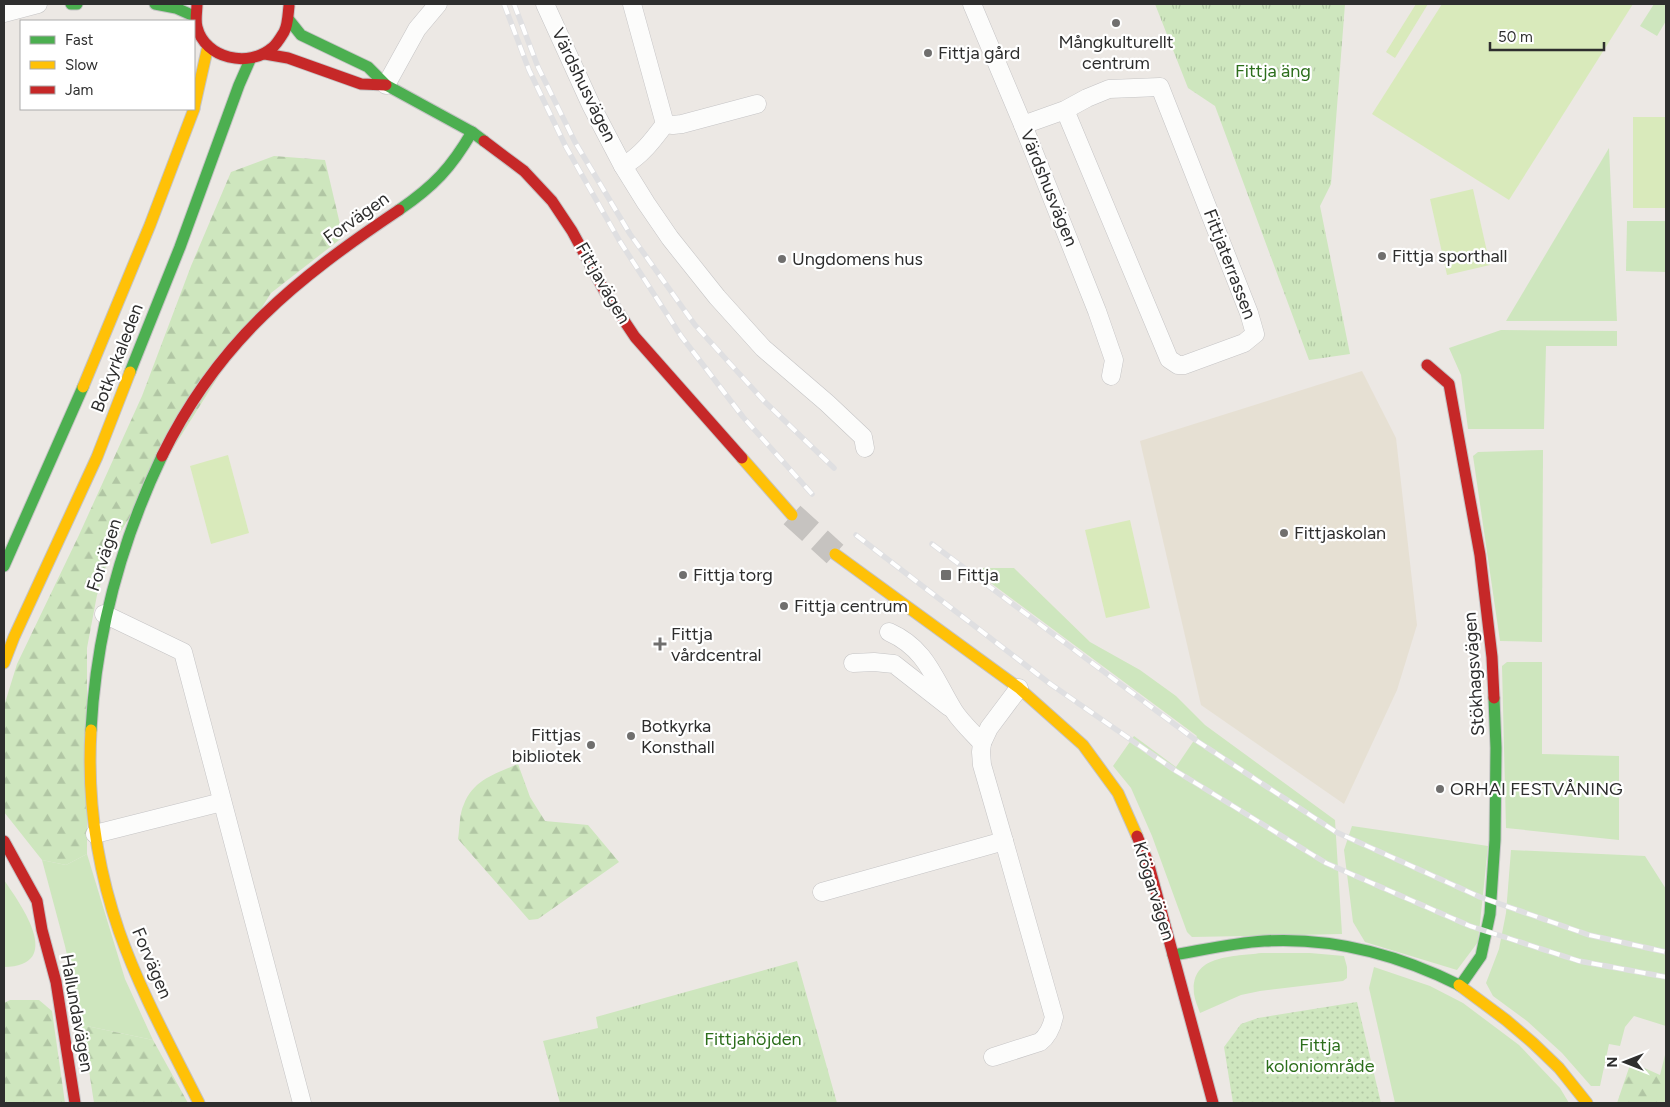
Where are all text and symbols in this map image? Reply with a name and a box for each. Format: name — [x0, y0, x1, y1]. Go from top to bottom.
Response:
marker: Mångkulturellt centrum — [1110, 17, 1122, 29]
legend — [20, 20, 195, 110]
scale bar — [1490, 20, 1604, 52]
street label: Värdshusvägen — [547, 24, 621, 146]
text: 50 m — [1498, 28, 1533, 46]
text: Fast — [65, 31, 94, 49]
place label: Mångkulturellt centrum — [1058, 31, 1174, 74]
place label: Fittja gård — [938, 42, 1020, 64]
marker: Fittja gård — [922, 47, 934, 59]
text: Slow — [65, 56, 98, 74]
park label: Fittja äng — [1235, 60, 1311, 82]
text: Jam — [65, 81, 93, 99]
street label: Värdshusvägen — [1016, 126, 1082, 250]
street label: Forvägen — [319, 187, 393, 249]
street label: Fittjaterrassen — [1199, 206, 1261, 322]
street label: Fittjavägen — [571, 238, 635, 328]
place label: Fittja sporthall — [1392, 245, 1508, 267]
place label: Ungdomens hus — [792, 248, 923, 270]
marker: Fittja sporthall — [1376, 250, 1388, 262]
marker: Ungdomens hus — [776, 253, 788, 265]
street label: Botkyrkaleden — [86, 301, 148, 415]
street label: Forvägen — [82, 516, 126, 594]
place label: Fittjaskolan — [1294, 522, 1386, 544]
marker: Fittjaskolan — [1278, 527, 1290, 539]
place label: Fittja torg — [693, 564, 773, 586]
place label: Fittja — [957, 564, 999, 586]
marker: Fittja — [939, 568, 953, 582]
marker: Fittja torg — [677, 569, 689, 581]
place label: Fittja centrum — [794, 595, 908, 617]
marker: Fittja centrum — [778, 600, 790, 612]
street label: Stökhagsvägen — [1459, 611, 1489, 737]
place label: Fittja vårdcentral — [671, 623, 762, 666]
marker: Fittja vårdcentral — [653, 637, 667, 651]
place label: Botkyrka Konsthall — [641, 715, 715, 758]
place label: Fittjas bibliotek — [512, 724, 581, 767]
marker: Botkyrka Konsthall — [625, 730, 637, 742]
marker: Fittjas bibliotek — [585, 739, 597, 751]
place label: ORHAI FESTVÅNING — [1450, 778, 1623, 800]
marker: ORHAI FESTVÅNING — [1434, 783, 1446, 795]
street label: Krögarvägen — [1129, 839, 1179, 943]
street label: Forvägen — [127, 924, 177, 1002]
street label: Hallundavägen — [56, 952, 98, 1074]
park label: Fittjahöjden — [704, 1028, 802, 1050]
park label: Fittja koloniområde — [1266, 1034, 1375, 1077]
north arrow — [1600, 1037, 1650, 1087]
text: N — [1604, 1057, 1621, 1067]

